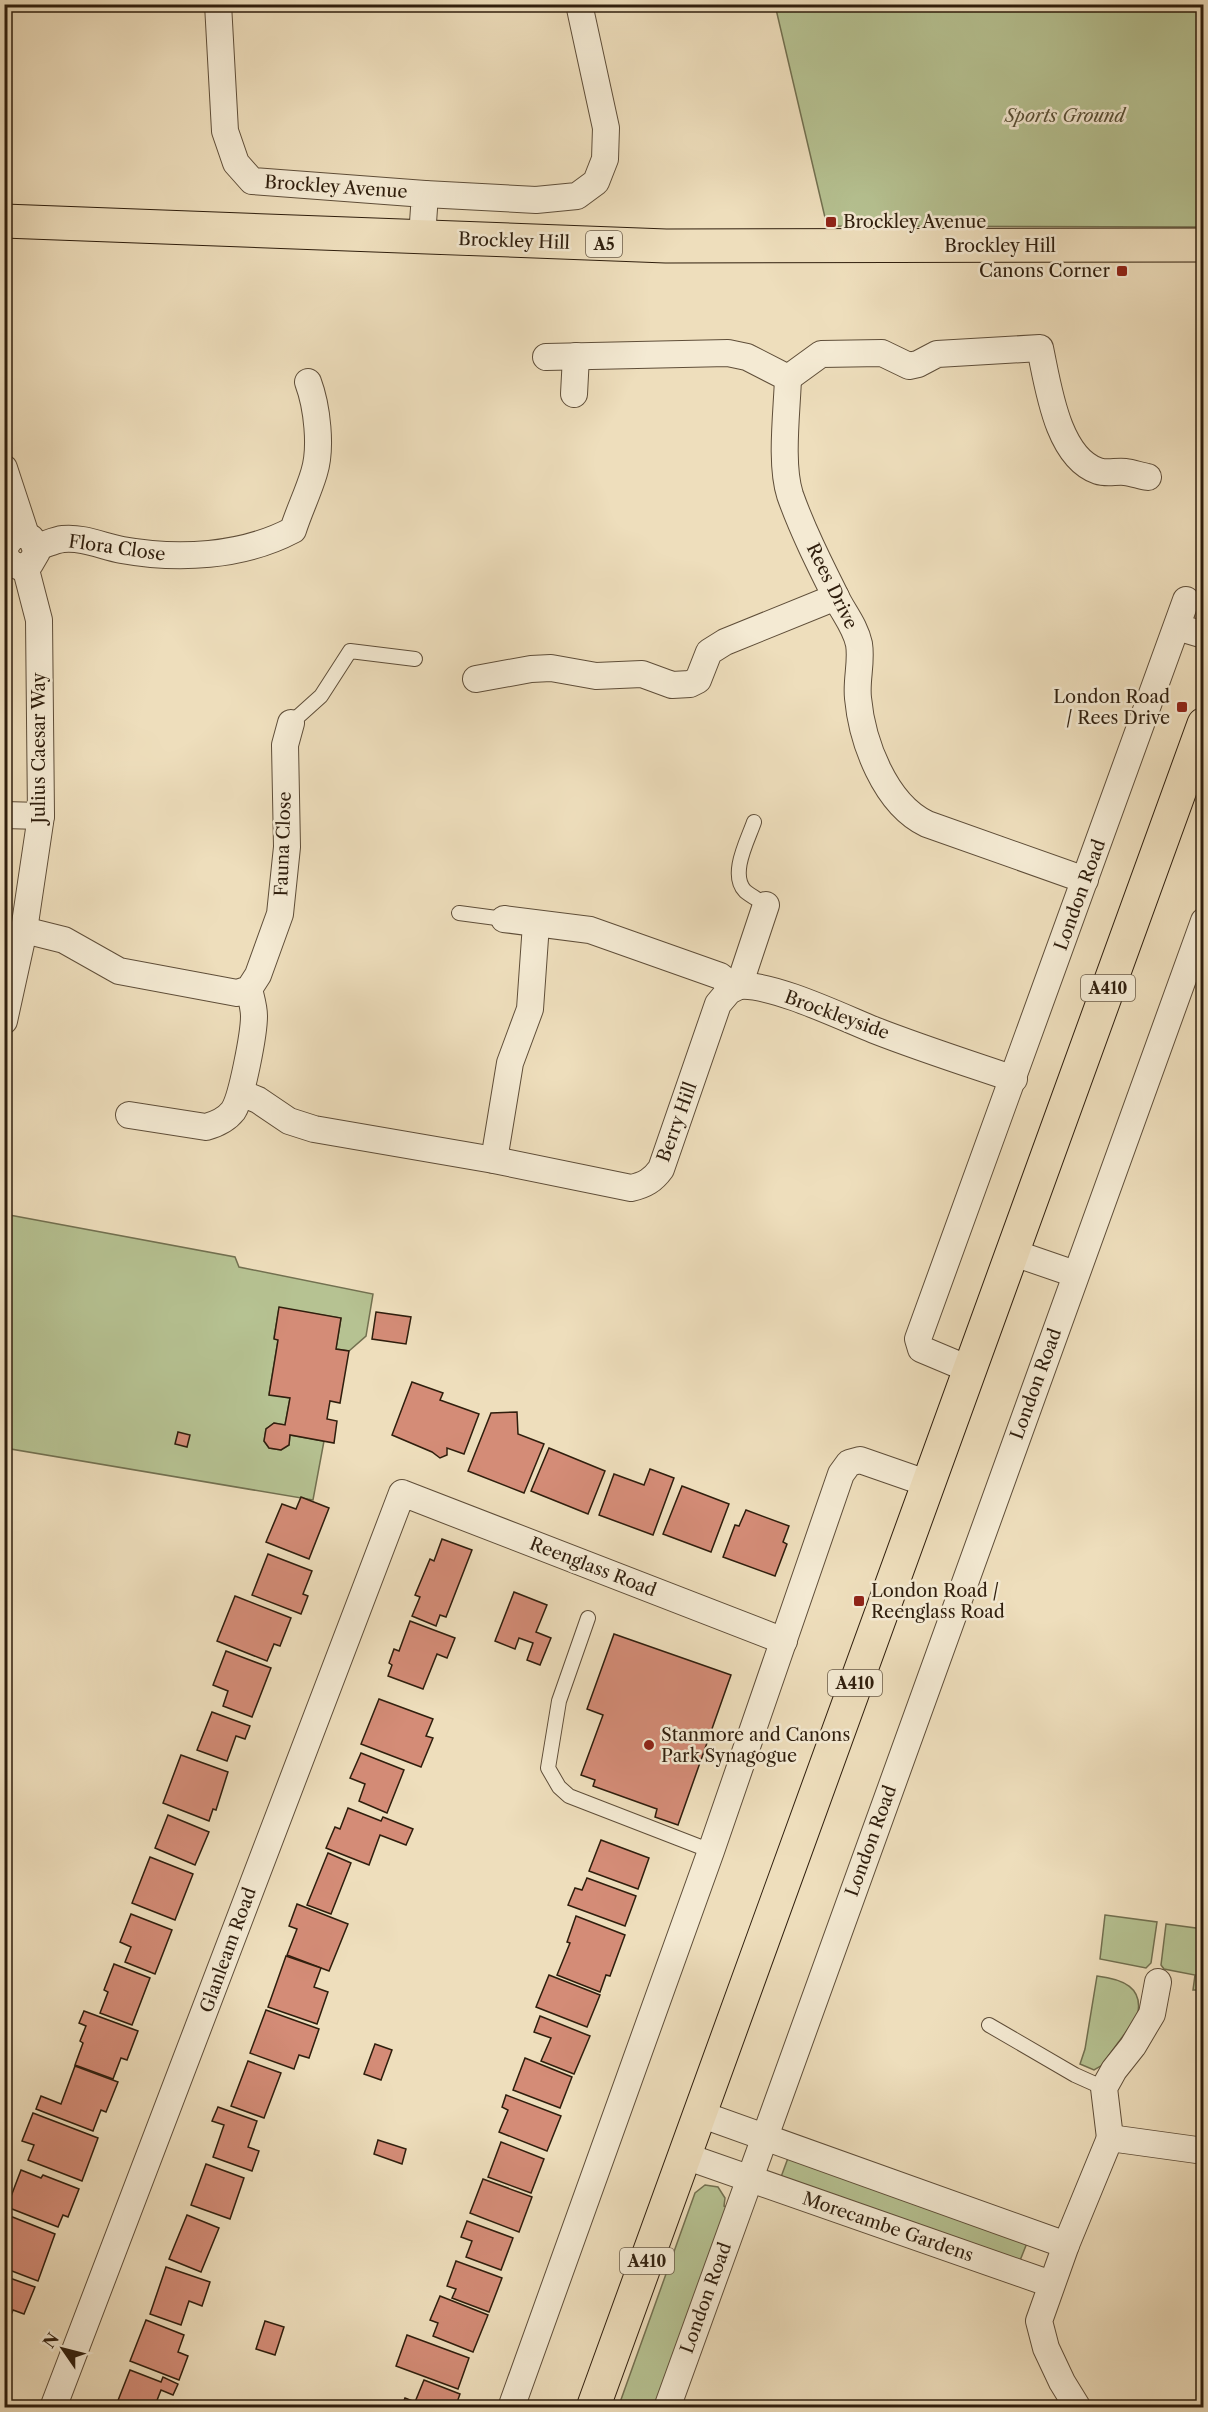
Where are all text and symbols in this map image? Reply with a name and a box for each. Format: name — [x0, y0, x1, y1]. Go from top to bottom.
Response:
park label: Sports Ground — [1004, 105, 1127, 127]
street label: Brockley Avenue — [264, 171, 408, 203]
place label: Brockley Avenue — [843, 211, 986, 233]
marker: Brockley Avenue — [824, 215, 838, 229]
street label: Brockley Hill — [458, 228, 570, 254]
road number: A5 — [586, 231, 622, 257]
street label: Brockley Hill — [944, 235, 1056, 257]
place label: Canons Corner — [979, 260, 1110, 282]
marker: Canons Corner — [1115, 264, 1129, 278]
street label: Flora Close — [67, 530, 167, 566]
street label: Rees Drive — [802, 540, 862, 632]
street label: Julius Caesar Way — [28, 671, 50, 827]
place label: London Road / Rees Drive — [1053, 686, 1170, 729]
marker: London Road / Rees Drive — [1175, 700, 1189, 714]
street label: Fauna Close — [270, 791, 296, 897]
street label: London Road — [1050, 836, 1110, 954]
road number: A410 — [1081, 975, 1135, 1001]
street label: Brockleyside — [782, 986, 892, 1044]
street label: Berry Hill — [652, 1079, 702, 1165]
street label: London Road — [1006, 1325, 1066, 1443]
street label: Reenglass Road — [527, 1533, 659, 1601]
place label: London Road / Reenglass Road — [871, 1580, 1005, 1623]
marker: London Road / Reenglass Road — [852, 1594, 866, 1608]
road number: A410 — [828, 1670, 882, 1696]
place label: Stanmore and Canons Park Synagogue — [661, 1724, 850, 1767]
marker: Stanmore and Canons Park Synagogue — [642, 1738, 656, 1752]
street label: London Road — [841, 1782, 901, 1900]
street label: Glanleam Road — [195, 1884, 261, 2016]
street label: Morecambe Gardens — [800, 2187, 976, 2267]
street label: London Road — [676, 2239, 736, 2357]
road number: A410 — [620, 2248, 674, 2274]
north arrow — [33, 2319, 93, 2379]
text: N — [39, 2329, 63, 2352]

